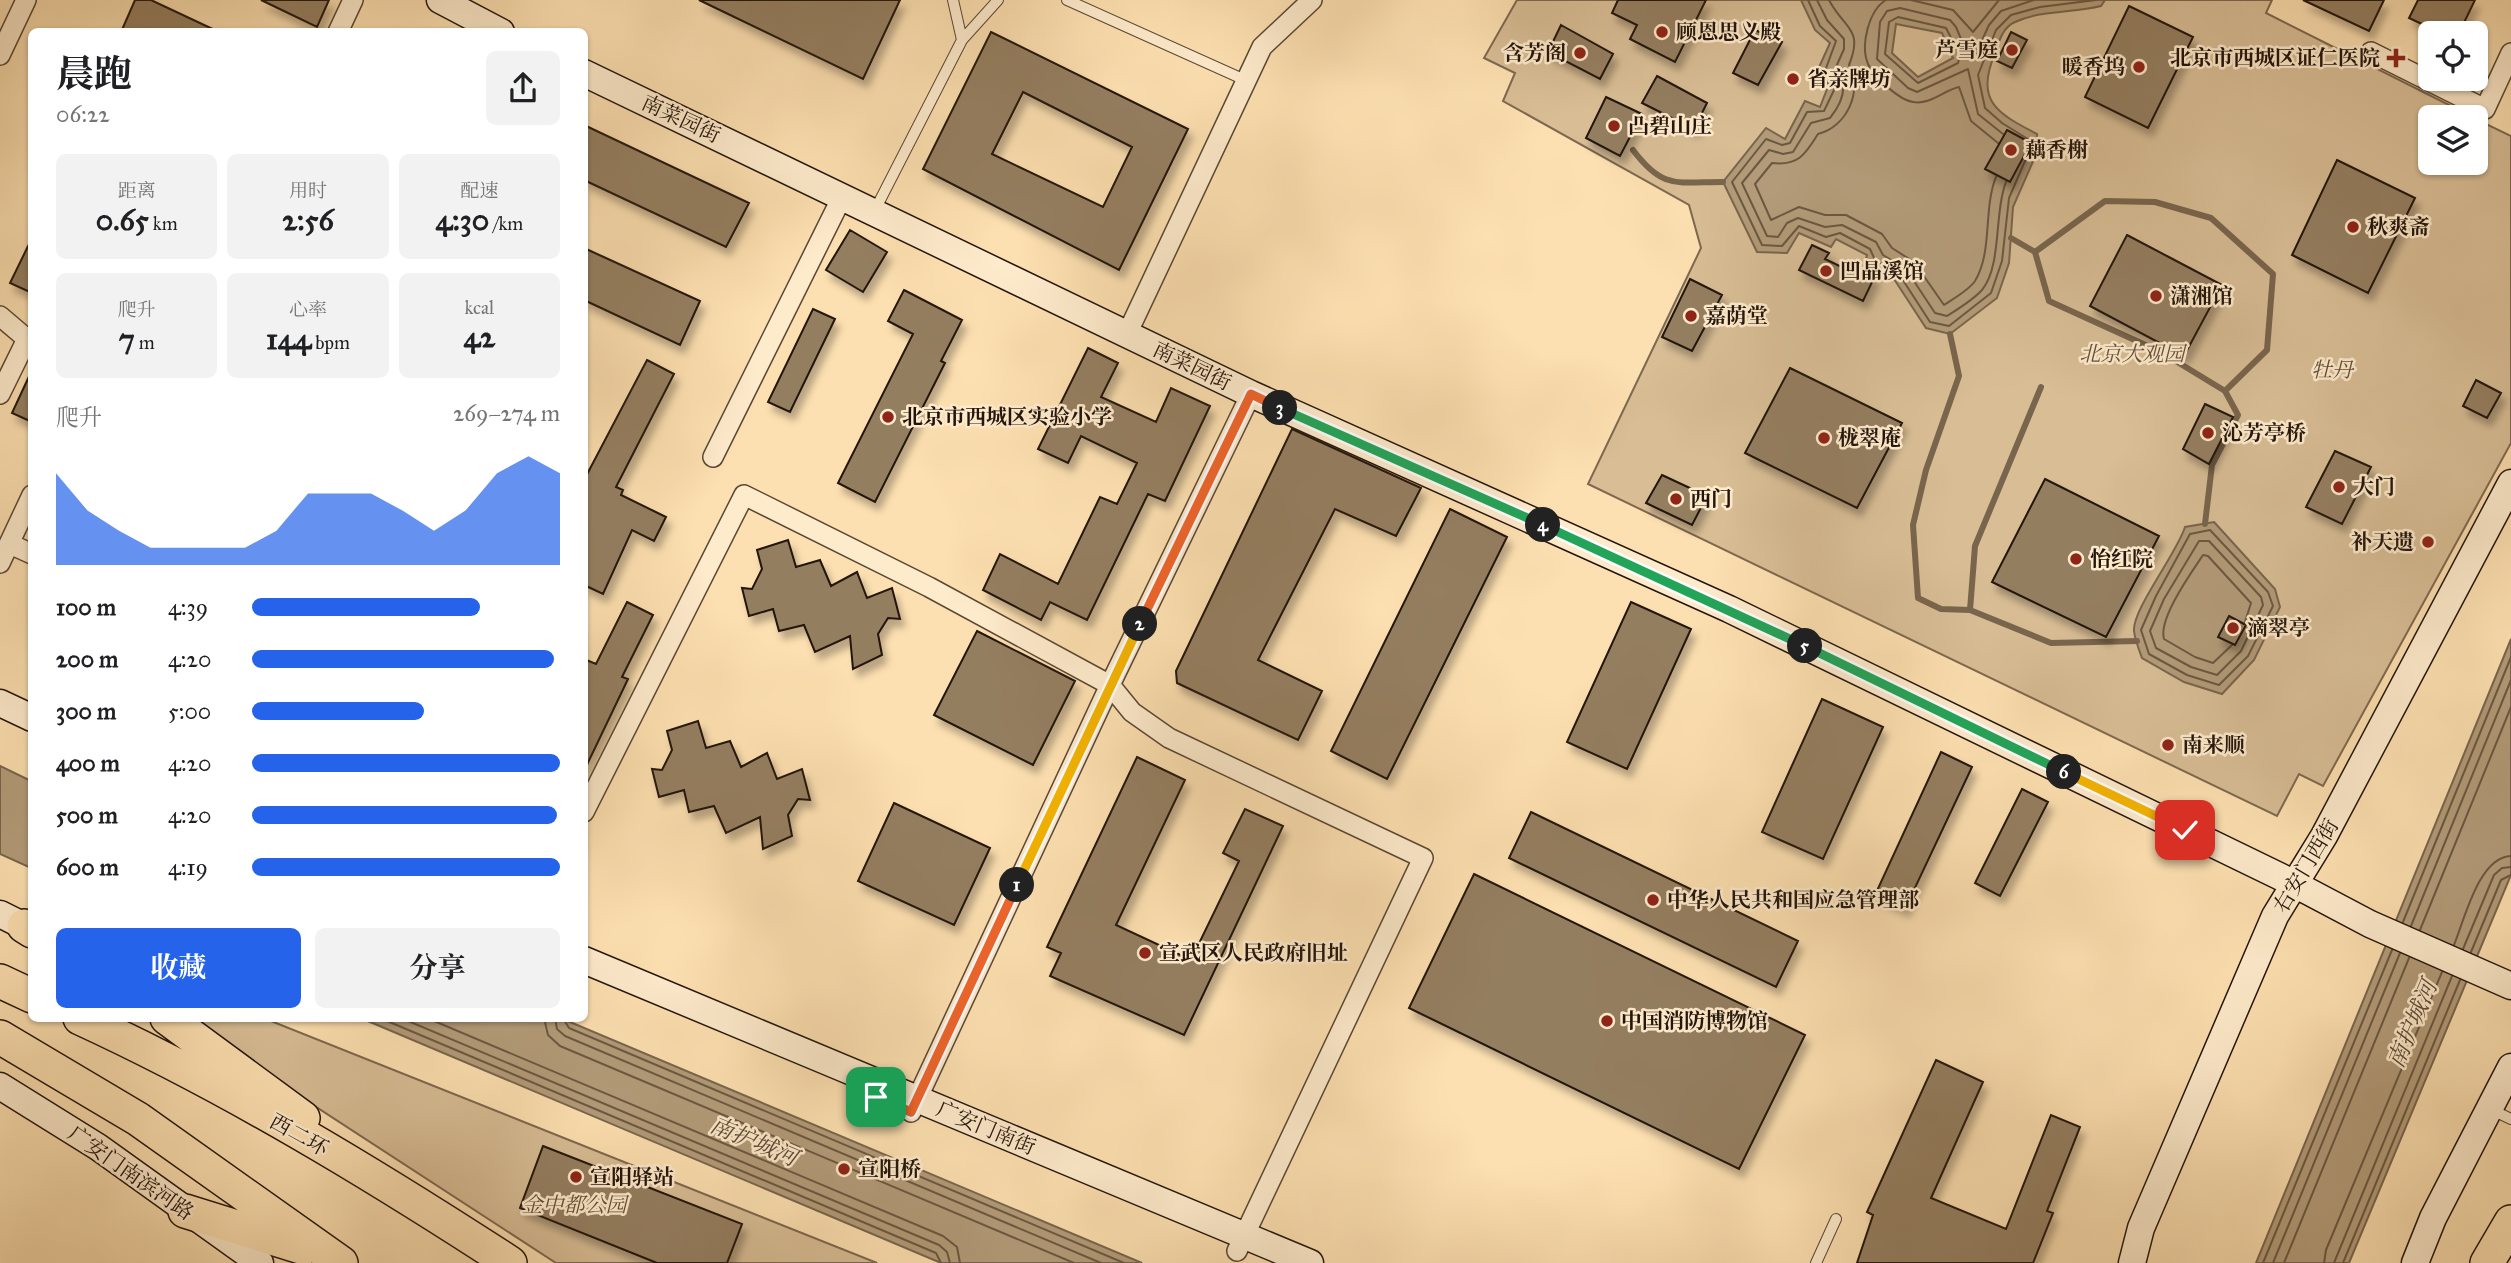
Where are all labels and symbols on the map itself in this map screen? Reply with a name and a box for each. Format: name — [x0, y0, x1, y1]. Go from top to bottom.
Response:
place label: 顾恩思义殿 — [1676, 19, 1781, 45]
marker: 顾恩思义殿 — [1654, 24, 1670, 40]
place label: 芦雪庭 — [1935, 37, 1998, 63]
place label: 含芳阁 — [1503, 40, 1566, 66]
marker: 芦雪庭 — [2004, 42, 2020, 58]
marker: 含芳阁 — [1572, 45, 1588, 61]
place label: 北京市西城区证仁医院 — [2170, 45, 2380, 71]
marker: 北京市西城区证仁医院 — [2386, 48, 2406, 68]
place label: 暖香坞 — [2062, 54, 2125, 80]
marker: 暖香坞 — [2131, 59, 2147, 75]
place label: 省亲牌坊 — [1807, 66, 1891, 92]
marker: 省亲牌坊 — [1785, 71, 1801, 87]
street label: 南菜园街 — [637, 89, 725, 149]
place label: 凸碧山庄 — [1628, 113, 1712, 139]
marker: 凸碧山庄 — [1606, 118, 1622, 134]
place label: 藕香榭 — [2025, 137, 2088, 163]
marker: 藕香榭 — [2003, 142, 2019, 158]
place label: 秋爽斋 — [2367, 214, 2430, 240]
marker: 秋爽斋 — [2345, 219, 2361, 235]
place label: 凹晶溪馆 — [1840, 258, 1924, 284]
marker: 凹晶溪馆 — [1818, 263, 1834, 279]
place label: 潇湘馆 — [2170, 283, 2233, 309]
marker: 潇湘馆 — [2148, 288, 2164, 304]
place label: 嘉荫堂 — [1705, 303, 1768, 329]
marker: 嘉荫堂 — [1683, 308, 1699, 324]
street label: 南菜园街 — [1149, 336, 1235, 396]
park label: 北京大观园 — [2080, 341, 2187, 367]
park label: 牡丹 — [2311, 357, 2355, 383]
pin: 3 — [1262, 390, 1298, 426]
place label: 北京市西城区实验小学 — [902, 404, 1112, 430]
marker: 北京市西城区实验小学 — [880, 409, 896, 425]
place label: 沁芳亭桥 — [2222, 420, 2306, 446]
place label: 栊翠庵 — [1838, 425, 1901, 451]
marker: 沁芳亭桥 — [2200, 425, 2216, 441]
marker: 栊翠庵 — [1816, 430, 1832, 446]
place label: 大门 — [2353, 474, 2395, 500]
marker: 大门 — [2331, 479, 2347, 495]
place label: 西门 — [1690, 486, 1732, 512]
marker: 西门 — [1668, 491, 1684, 507]
pin: 4 — [1526, 508, 1560, 542]
place label: 补天遗 — [2351, 529, 2414, 555]
marker: 补天遗 — [2420, 534, 2436, 550]
place label: 怡红院 — [2090, 546, 2153, 572]
marker: 怡红院 — [2068, 551, 2084, 567]
pin: 2 — [1122, 606, 1158, 642]
place label: 滴翠亭 — [2247, 615, 2310, 641]
marker: 滴翠亭 — [2225, 620, 2241, 636]
pin: 5 — [1787, 628, 1822, 664]
place label: 南来顺 — [2182, 732, 2245, 758]
marker: 南来顺 — [2160, 737, 2176, 753]
pin: 6 — [2046, 754, 2082, 790]
pin — [2155, 800, 2215, 860]
street label: 右安门西街 — [2268, 814, 2344, 918]
pin: 1 — [1000, 868, 1034, 903]
place label: 中华人民共和国应急管理部 — [1667, 887, 1919, 913]
marker: 中华人民共和国应急管理部 — [1645, 892, 1661, 908]
place label: 宣武区人民政府旧址 — [1159, 940, 1348, 966]
marker: 宣武区人民政府旧址 — [1137, 945, 1153, 961]
water label: 南护城河 — [2381, 973, 2444, 1072]
place label: 中国消防博物馆 — [1621, 1008, 1768, 1034]
marker: 中国消防博物馆 — [1599, 1013, 1615, 1029]
pin — [846, 1067, 906, 1127]
street label: 广安门南街 — [933, 1096, 1039, 1160]
street label: 西二环 — [265, 1108, 333, 1162]
water label: 南护城河 — [706, 1110, 805, 1173]
street label: 广安门南滨河路 — [63, 1120, 199, 1226]
place label: 宣阳桥 — [858, 1156, 921, 1182]
marker: 宣阳桥 — [836, 1161, 852, 1177]
place label: 宣阳驿站 — [590, 1164, 674, 1190]
marker: 宣阳驿站 — [568, 1169, 584, 1185]
park label: 金中都公园 — [522, 1192, 629, 1218]

